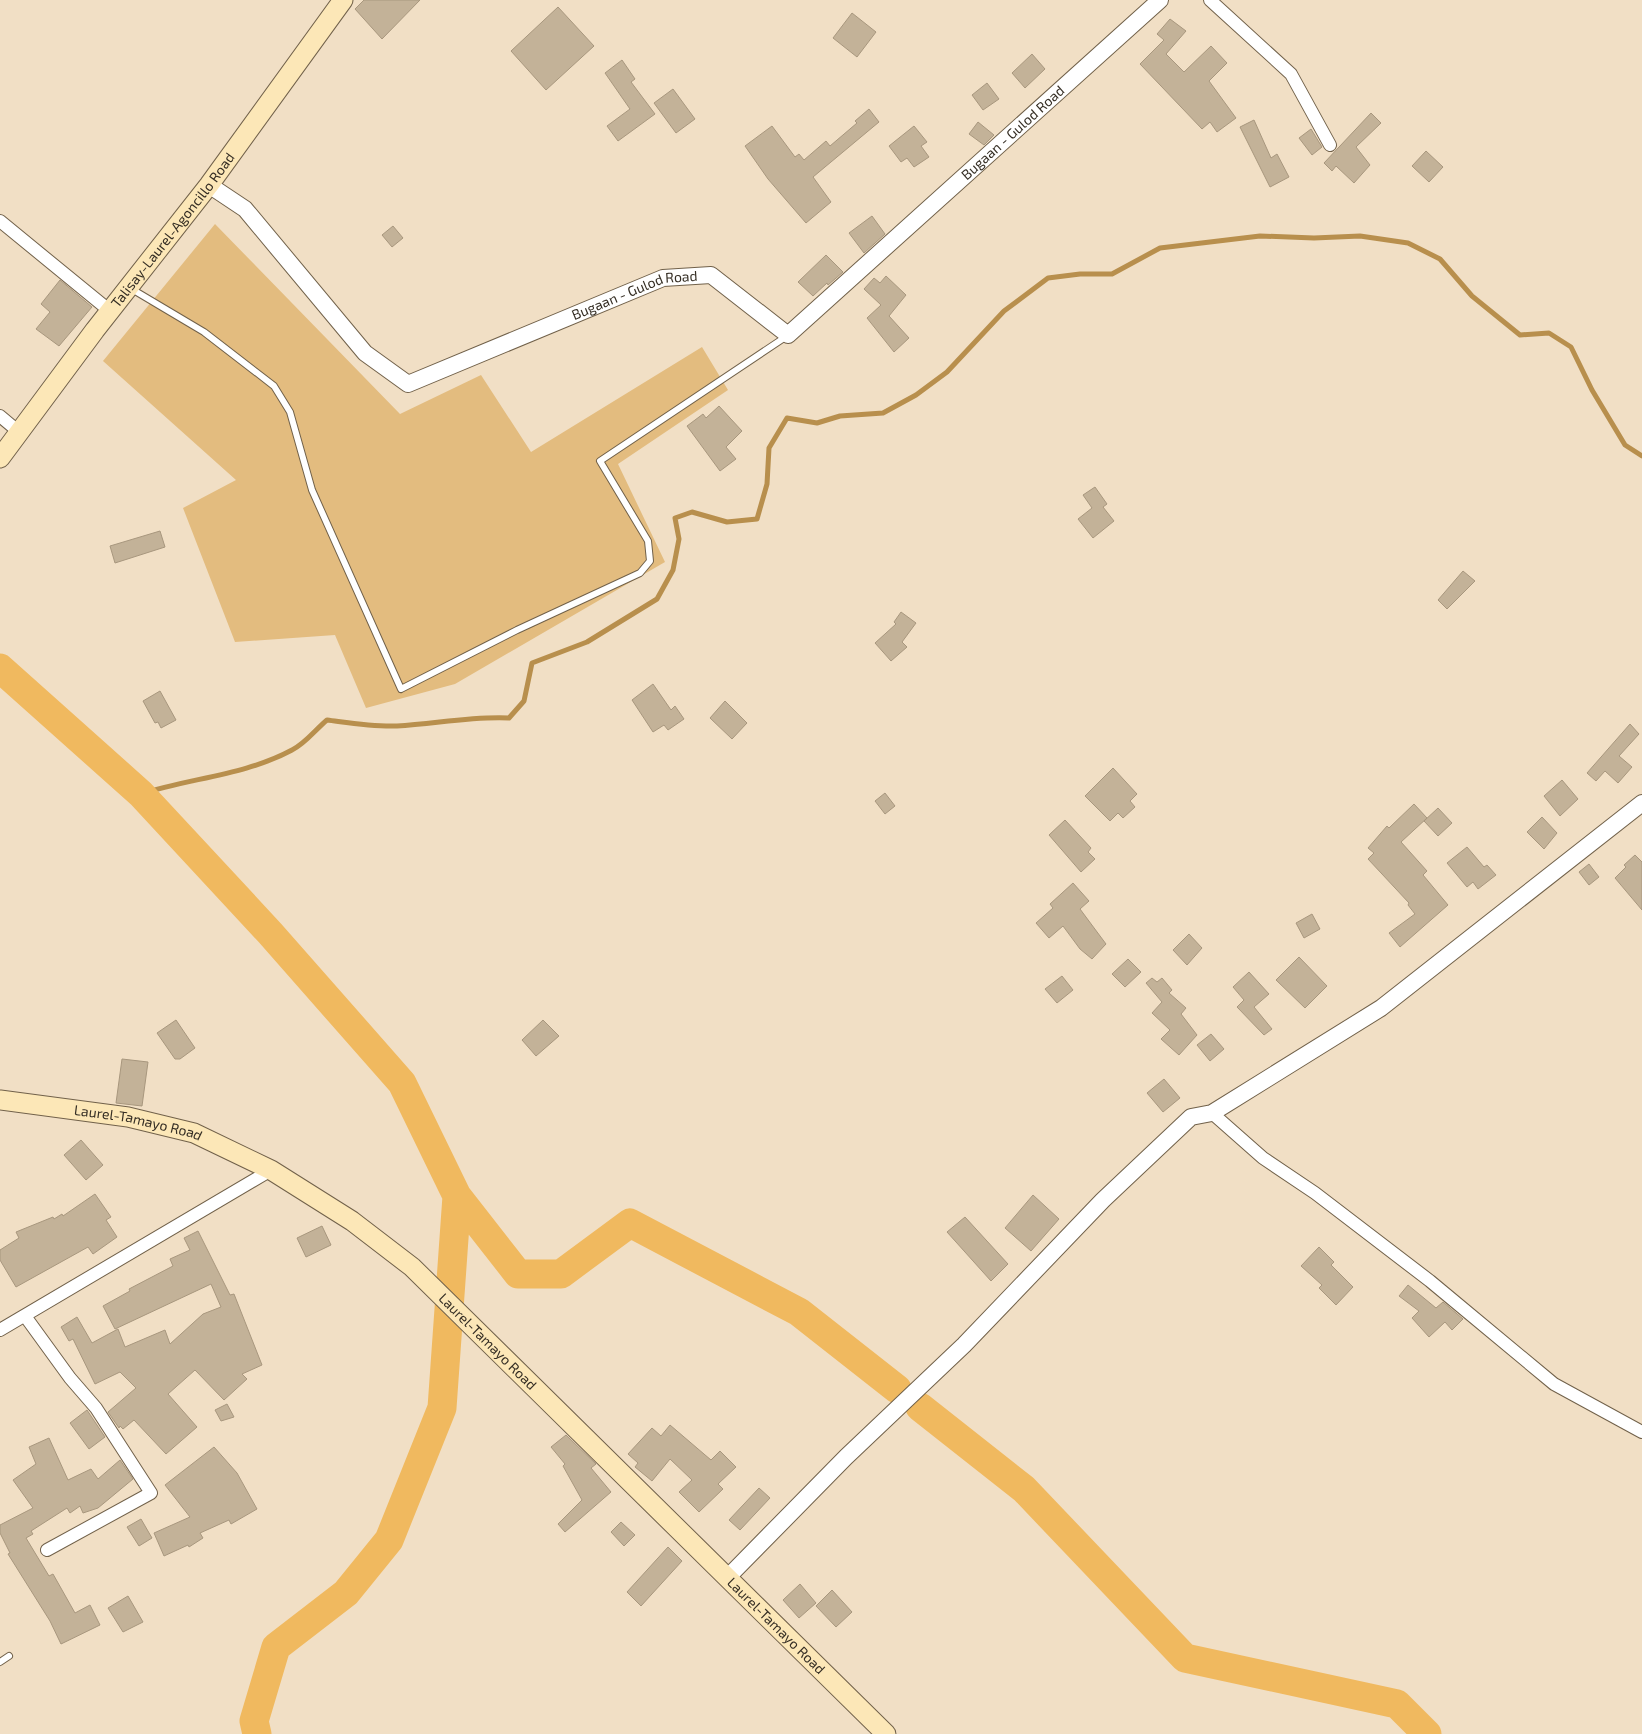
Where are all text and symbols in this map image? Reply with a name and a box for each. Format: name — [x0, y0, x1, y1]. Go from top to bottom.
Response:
street label: Bugaan - Gulod Road — [957, 82, 1067, 183]
street label: Talisay-Laurel-Agoncillo Road — [107, 149, 238, 311]
street label: Bugaan - Gulod Road — [569, 267, 698, 323]
street label: Laurel-Tamayo Road — [73, 1101, 205, 1144]
street label: Laurel-Tamayo Road — [436, 1289, 540, 1393]
street label: Laurel-Tamayo Road — [724, 1574, 829, 1677]

